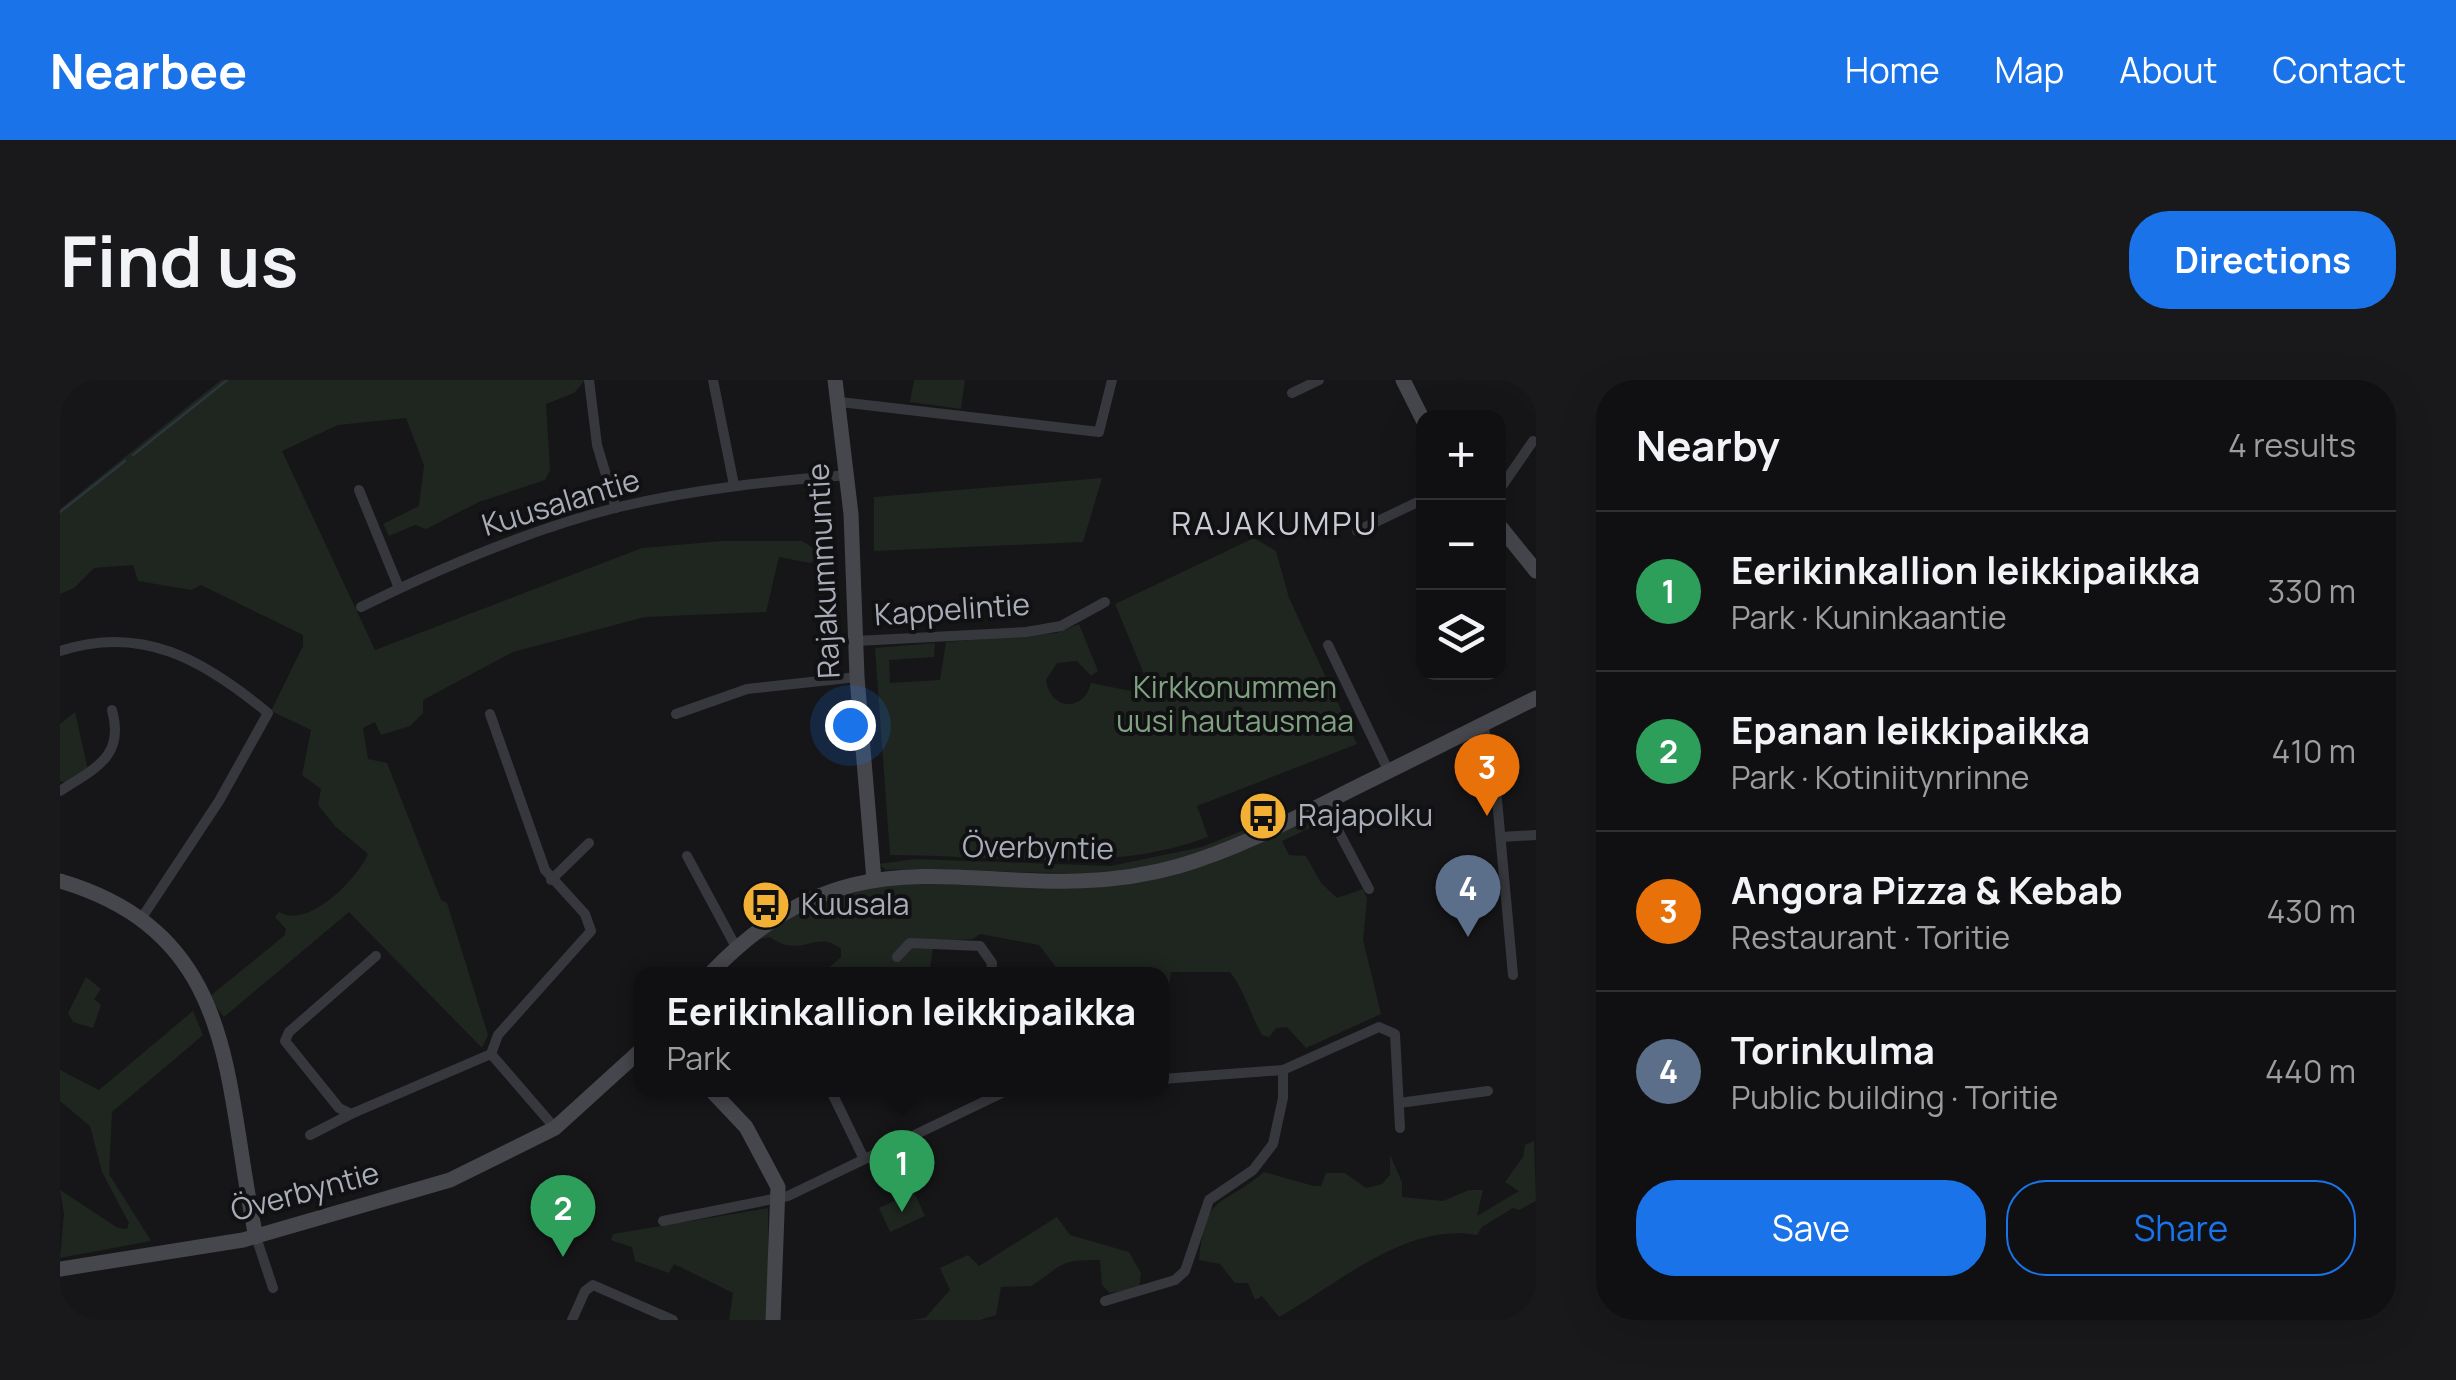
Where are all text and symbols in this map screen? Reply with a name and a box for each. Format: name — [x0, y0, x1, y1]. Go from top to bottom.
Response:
text: Nearbee — [50, 38, 247, 103]
text: Home — [1845, 46, 1940, 94]
text: Map — [1995, 46, 2064, 94]
text: About — [2119, 46, 2218, 94]
text: Contact — [2273, 46, 2406, 94]
button: Directions — [2129, 211, 2396, 309]
text: Find us — [60, 212, 298, 308]
map controls — [1416, 410, 1506, 680]
button: + — [1416, 410, 1506, 500]
text: Nearby — [1636, 416, 1780, 474]
text: 4 results — [2228, 423, 2356, 467]
street label: Kuusalantie — [477, 458, 644, 545]
street label: Rajakummuntie — [796, 462, 849, 680]
button: − — [1416, 500, 1506, 590]
district label: RAJAKUMPU — [1171, 501, 1379, 545]
text: Eerikinkallion leikkipaikka — [1731, 543, 2200, 595]
text: 1 — [1661, 569, 1676, 613]
text: 330 m — [2268, 569, 2356, 613]
street label: Kappelintie — [873, 583, 1031, 634]
button: layers — [1416, 590, 1506, 680]
text: Park · Kuninkaantie — [1731, 595, 2007, 639]
park label: Kirkkonummen uusi hautausmaa — [1116, 666, 1354, 741]
your location — [825, 700, 876, 751]
text: Epanan leikkipaikka — [1731, 703, 2090, 755]
text: 2 — [1659, 729, 1678, 773]
text: 410 m — [2272, 729, 2356, 773]
pin: 3 — [1454, 734, 1520, 816]
text: Park · Kotiniitynrinne — [1731, 755, 2030, 799]
bus stop icon: Rajapolku — [1237, 790, 1289, 842]
place label: Rajapolku — [1298, 794, 1433, 835]
street label: Överbyntie — [962, 825, 1114, 868]
pin: 4 — [1436, 854, 1500, 937]
text: Angora Pizza & Kebab — [1731, 863, 2123, 915]
bus stop icon: Kuusala — [740, 879, 792, 931]
place label: Kuusala — [801, 883, 909, 924]
text: 3 — [1659, 889, 1678, 933]
text: 430 m — [2266, 889, 2356, 933]
text: Restaurant · Toritie — [1731, 915, 2010, 959]
popup — [634, 967, 1169, 1097]
text: Eerikinkallion leikkipaikka — [667, 984, 1136, 1036]
text: Torinkulma — [1731, 1023, 1935, 1075]
text: Park — [667, 1036, 731, 1080]
text: 4 — [1659, 1049, 1678, 1093]
text: 440 m — [2265, 1049, 2356, 1093]
text: Public building · Toritie — [1731, 1075, 2058, 1119]
pin: 1 — [870, 1130, 934, 1212]
street label: Överbyntie — [226, 1151, 383, 1230]
pin: 2 — [530, 1174, 596, 1257]
button: Save — [1636, 1180, 1986, 1276]
button: Share — [2006, 1180, 2356, 1276]

